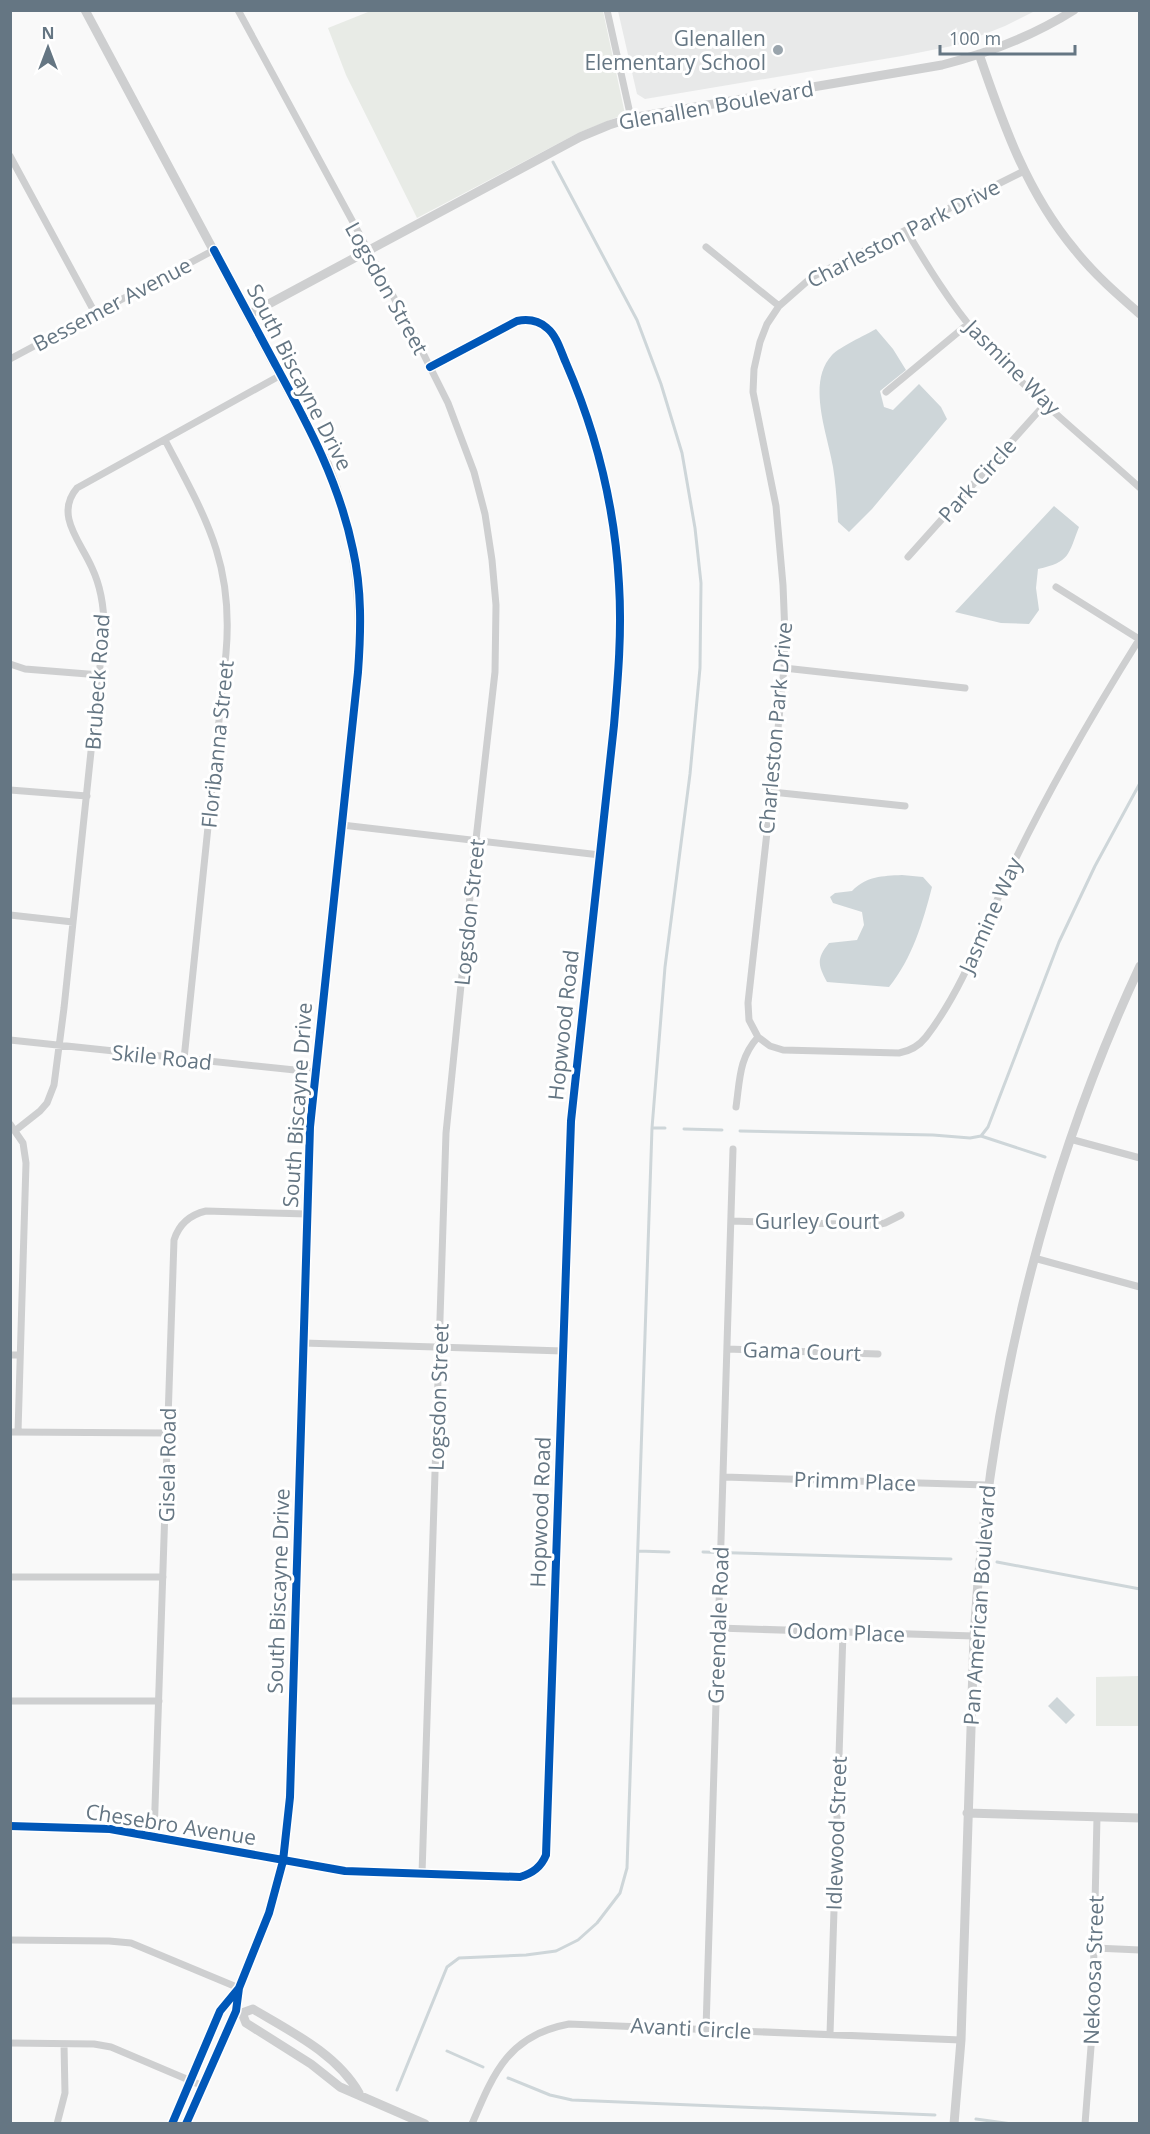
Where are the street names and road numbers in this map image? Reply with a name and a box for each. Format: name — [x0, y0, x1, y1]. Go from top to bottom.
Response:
street label: Glenallen Boulevard — [616, 74, 816, 136]
street label: Charleston Park Drive — [802, 172, 1004, 294]
street label: Logsdon Street — [339, 217, 435, 359]
street label: Bessemer Avenue — [28, 250, 196, 358]
street label: South Biscayne Drive — [241, 279, 359, 475]
street label: Jasmine Way — [958, 312, 1067, 421]
street label: Park Circle — [932, 432, 1022, 528]
street label: Brubeck Road — [78, 613, 116, 751]
street label: Charleston Park Drive — [752, 621, 798, 835]
street label: Floribanna Street — [194, 659, 240, 829]
street label: Logsdon Street — [447, 837, 491, 987]
street label: Jasmine Way — [951, 852, 1028, 979]
street label: Hopwood Road — [541, 948, 585, 1102]
street label: South Biscayne Drive — [276, 1002, 318, 1208]
street label: Skile Road — [111, 1038, 213, 1076]
street label: Gurley Court — [755, 1207, 879, 1235]
street label: Logsdon Street — [421, 1323, 455, 1471]
street label: Gama Court — [742, 1335, 862, 1367]
street label: Gisela Road — [152, 1407, 182, 1523]
street label: Hopwood Road — [523, 1436, 557, 1588]
street label: Primm Place — [793, 1465, 917, 1497]
street label: Pan American Boulevard — [957, 1484, 1001, 1726]
street label: South Biscayne Drive — [260, 1488, 296, 1694]
street label: Greendale Road — [701, 1546, 735, 1704]
street label: Odom Place — [786, 1616, 906, 1648]
street label: Idlewood Street — [819, 1755, 853, 1911]
street label: Chesebro Avenue — [84, 1797, 258, 1851]
street label: Nekoosa Street — [1076, 1895, 1110, 2045]
street label: Avanti Circle — [630, 2011, 752, 2045]

